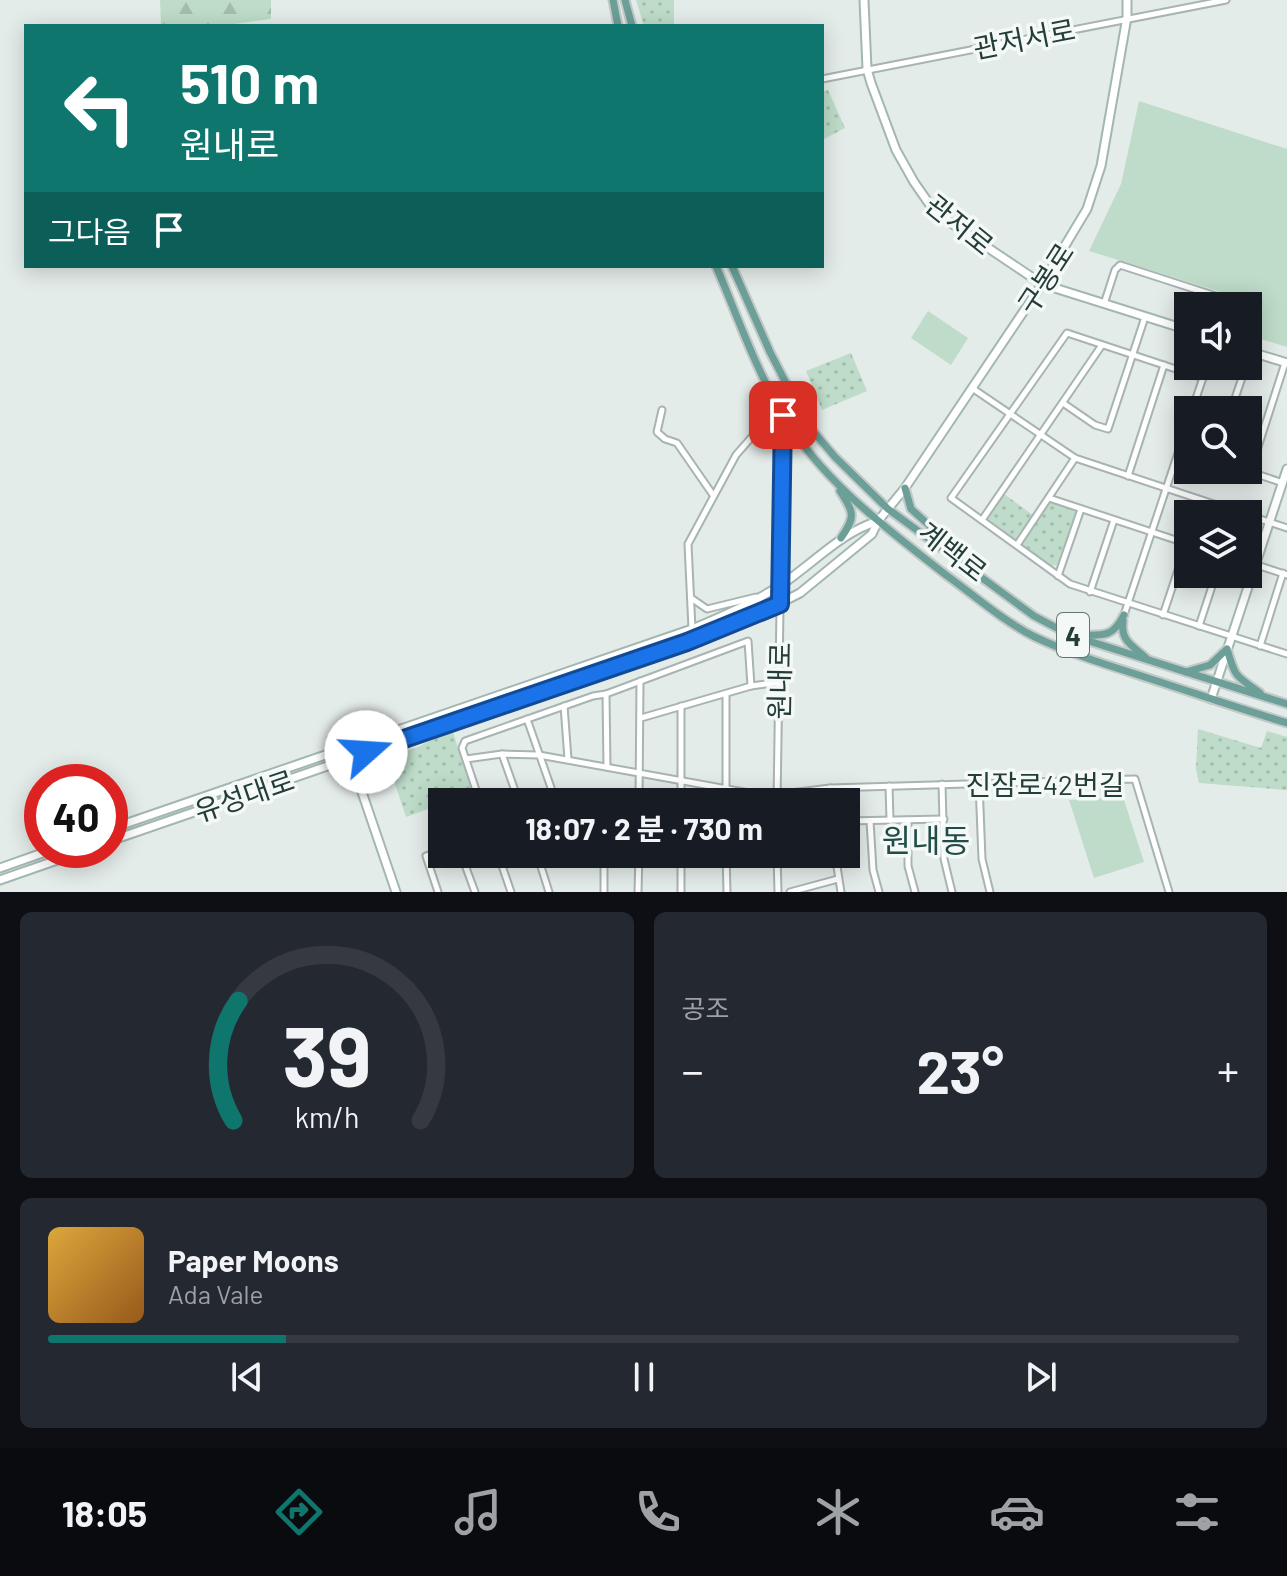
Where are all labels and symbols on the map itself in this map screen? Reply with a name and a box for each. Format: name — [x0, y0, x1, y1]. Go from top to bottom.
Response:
street label: 관저서로 — [970, 11, 1078, 65]
street label: 관저로 — [919, 186, 1001, 262]
street label: 구봉로 — [1010, 236, 1080, 320]
pin — [749, 381, 817, 449]
street label: 계백로 — [912, 514, 994, 588]
road number: 4 — [1057, 613, 1089, 657]
street label: 원내로 — [761, 642, 797, 720]
position arrow — [324, 710, 408, 794]
street label: 유성대로 — [190, 762, 298, 828]
speed limit sign: 40 — [24, 764, 128, 868]
street label: 진잠로42번길 — [965, 767, 1125, 801]
district label: 원내동 — [882, 820, 970, 858]

